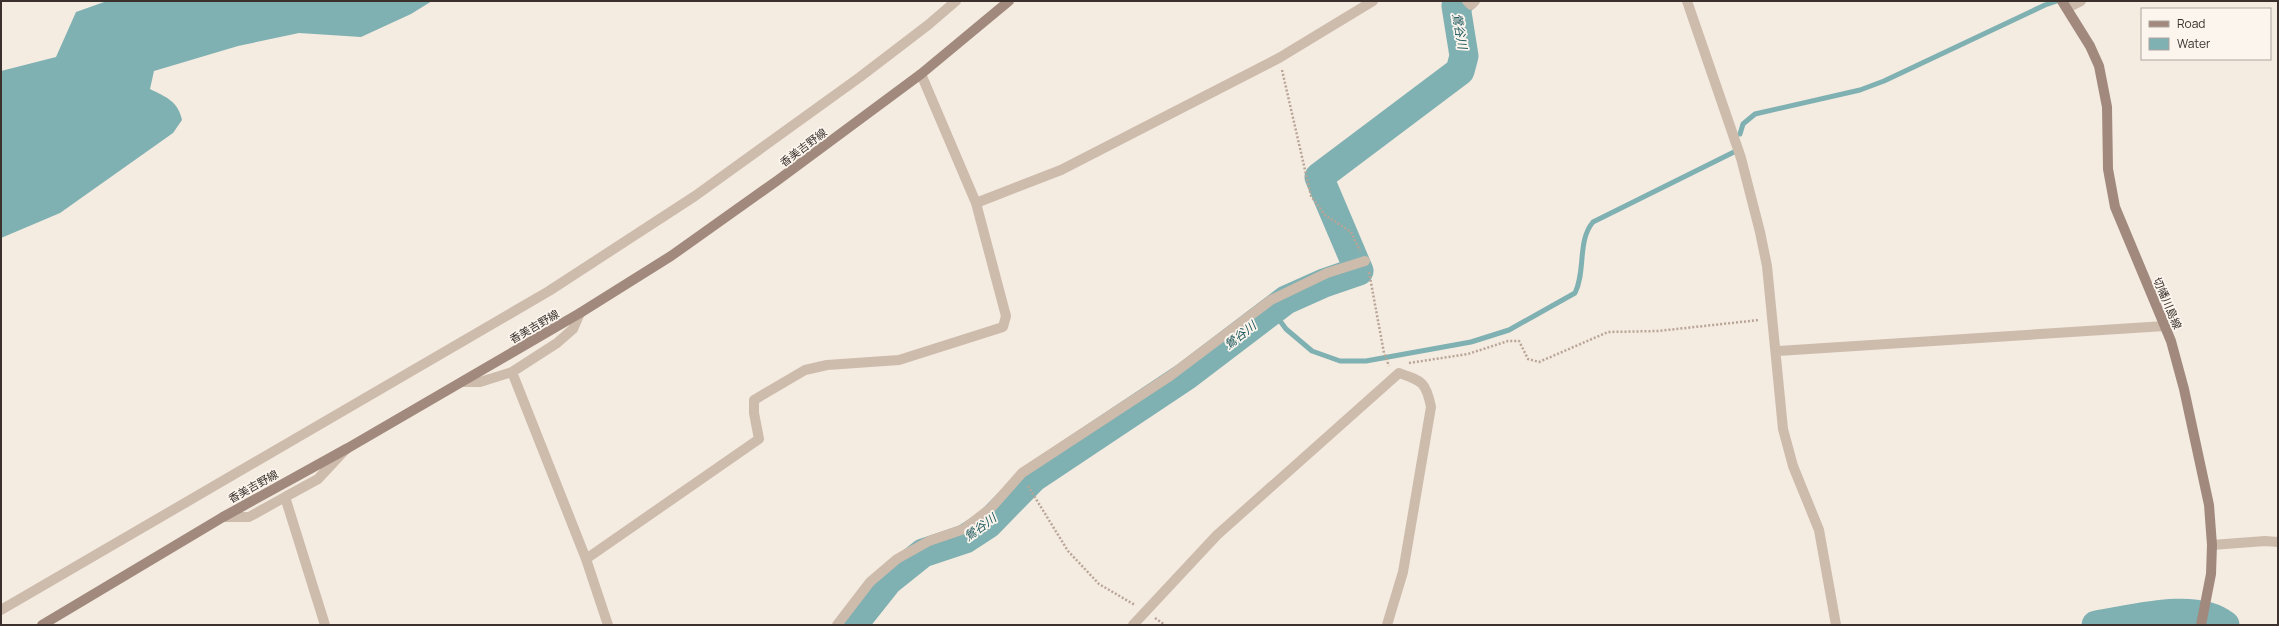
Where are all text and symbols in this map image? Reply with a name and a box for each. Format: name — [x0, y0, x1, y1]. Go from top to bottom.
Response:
legend — [2141, 8, 2271, 60]
water label: 鶯谷川 — [1449, 12, 1472, 52]
text: Road — [2177, 15, 2205, 32]
text: Water — [2177, 35, 2211, 52]
street label: 香美吉野線 — [777, 124, 829, 170]
street label: 切幡川島線 — [2150, 275, 2186, 331]
street label: 香美吉野線 — [506, 306, 562, 346]
water label: 鶯谷川 — [1221, 316, 1261, 353]
street label: 香美吉野線 — [225, 466, 281, 506]
water label: 鶯谷川 — [960, 508, 1001, 544]

